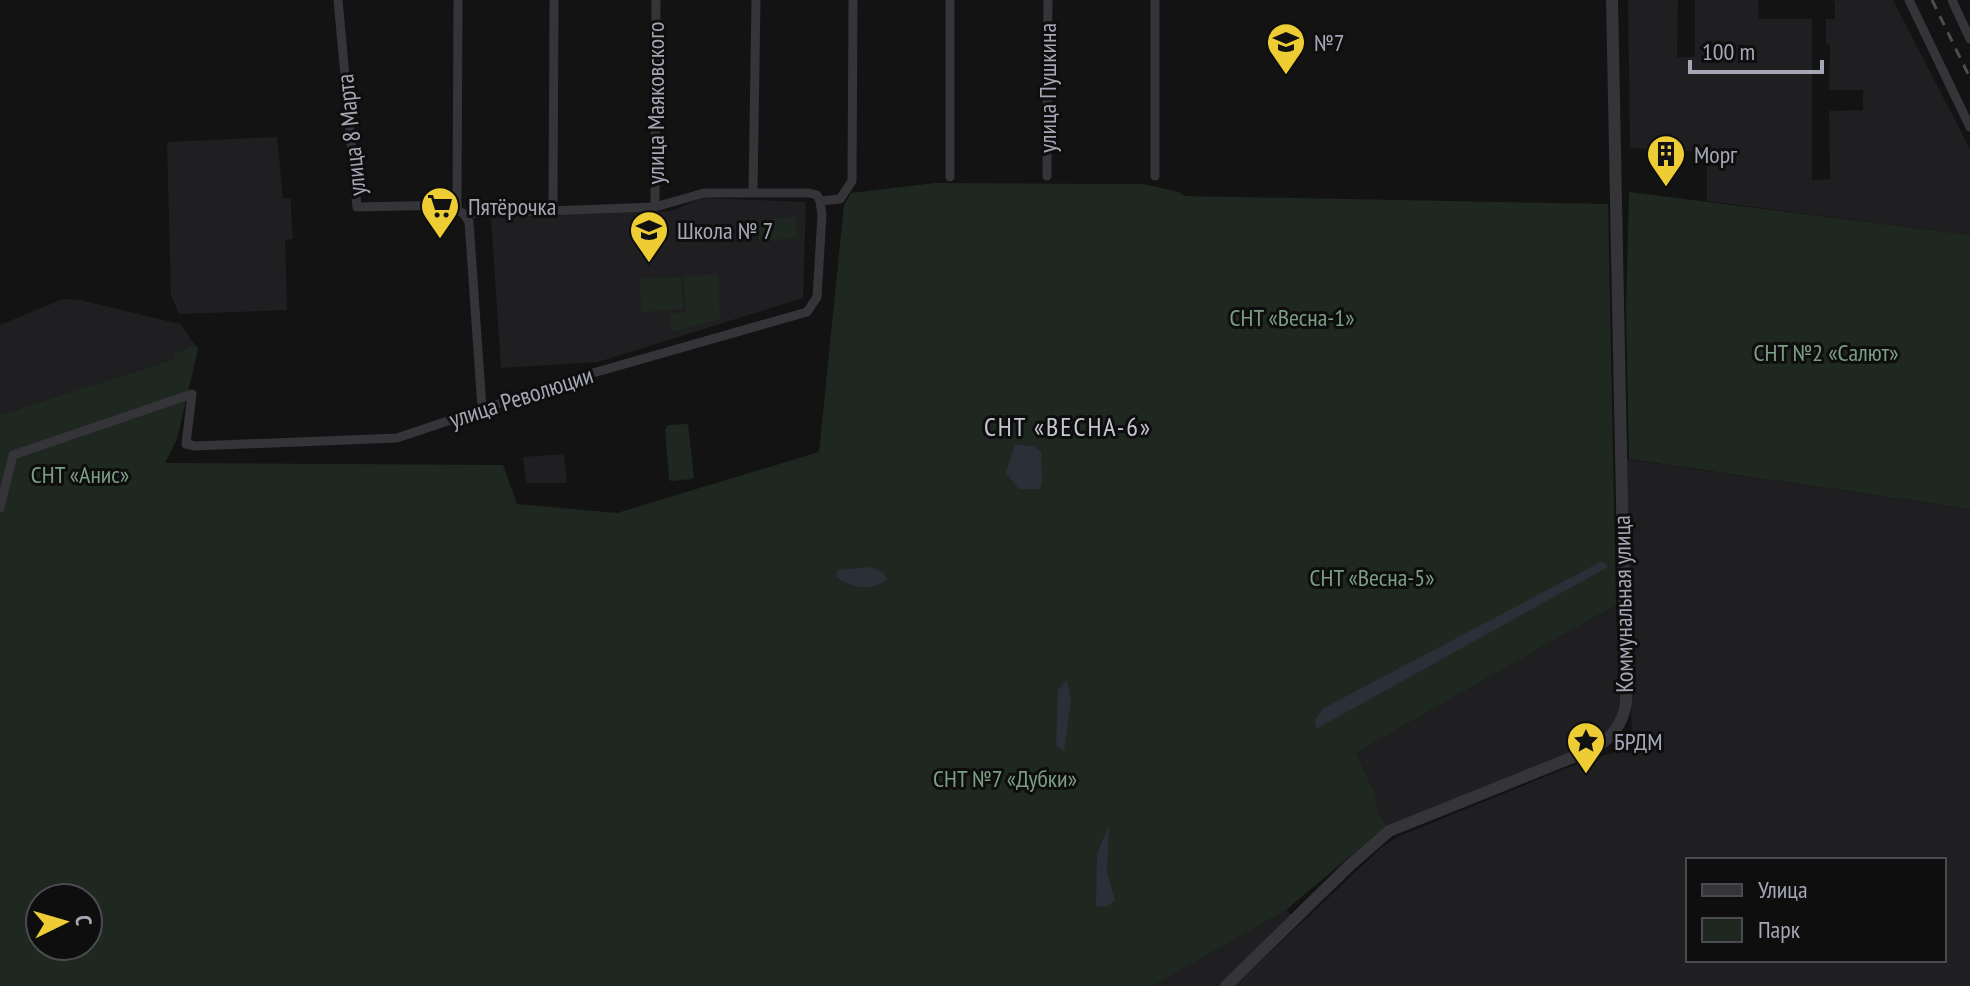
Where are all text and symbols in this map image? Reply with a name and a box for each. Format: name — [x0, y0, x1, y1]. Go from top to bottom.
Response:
school or university icon: №7 — [1265, 21, 1307, 76]
street label: улица Маяковского — [640, 22, 671, 184]
street label: улица Пушкина — [1032, 23, 1063, 153]
scale bar — [1690, 24, 1822, 74]
place label: №7 — [1314, 27, 1345, 58]
text: 100 m — [1702, 36, 1755, 67]
street label: улица 8 Марта — [329, 72, 373, 198]
building icon: Морг — [1645, 133, 1687, 188]
place label: Морг — [1694, 139, 1738, 170]
supermarket icon: Пятёрочка — [419, 185, 461, 240]
place label: Пятёрочка — [468, 191, 556, 222]
school or university icon: Школа № 7 — [628, 209, 670, 264]
place label: Школа № 7 — [677, 215, 773, 246]
park label: СНТ «Весна-1» — [1230, 302, 1354, 333]
park label: СНТ №2 «Салют» — [1754, 337, 1898, 368]
street label: улица Революции — [445, 359, 597, 435]
district label: СНТ «ВЕСНА-6» — [984, 410, 1152, 443]
park label: СНТ «Анис» — [31, 459, 129, 490]
street label: Коммунальная улица — [1606, 515, 1640, 693]
park label: СНТ «Весна-5» — [1310, 562, 1434, 593]
place icon: БРДМ — [1565, 720, 1607, 775]
place label: БРДМ — [1614, 726, 1663, 757]
park label: СНТ №7 «Дубки» — [933, 763, 1077, 794]
legend — [1686, 858, 1946, 962]
text: Улица — [1758, 874, 1808, 905]
north arrow — [24, 882, 104, 962]
text: С — [70, 914, 98, 926]
text: Парк — [1758, 914, 1801, 945]

